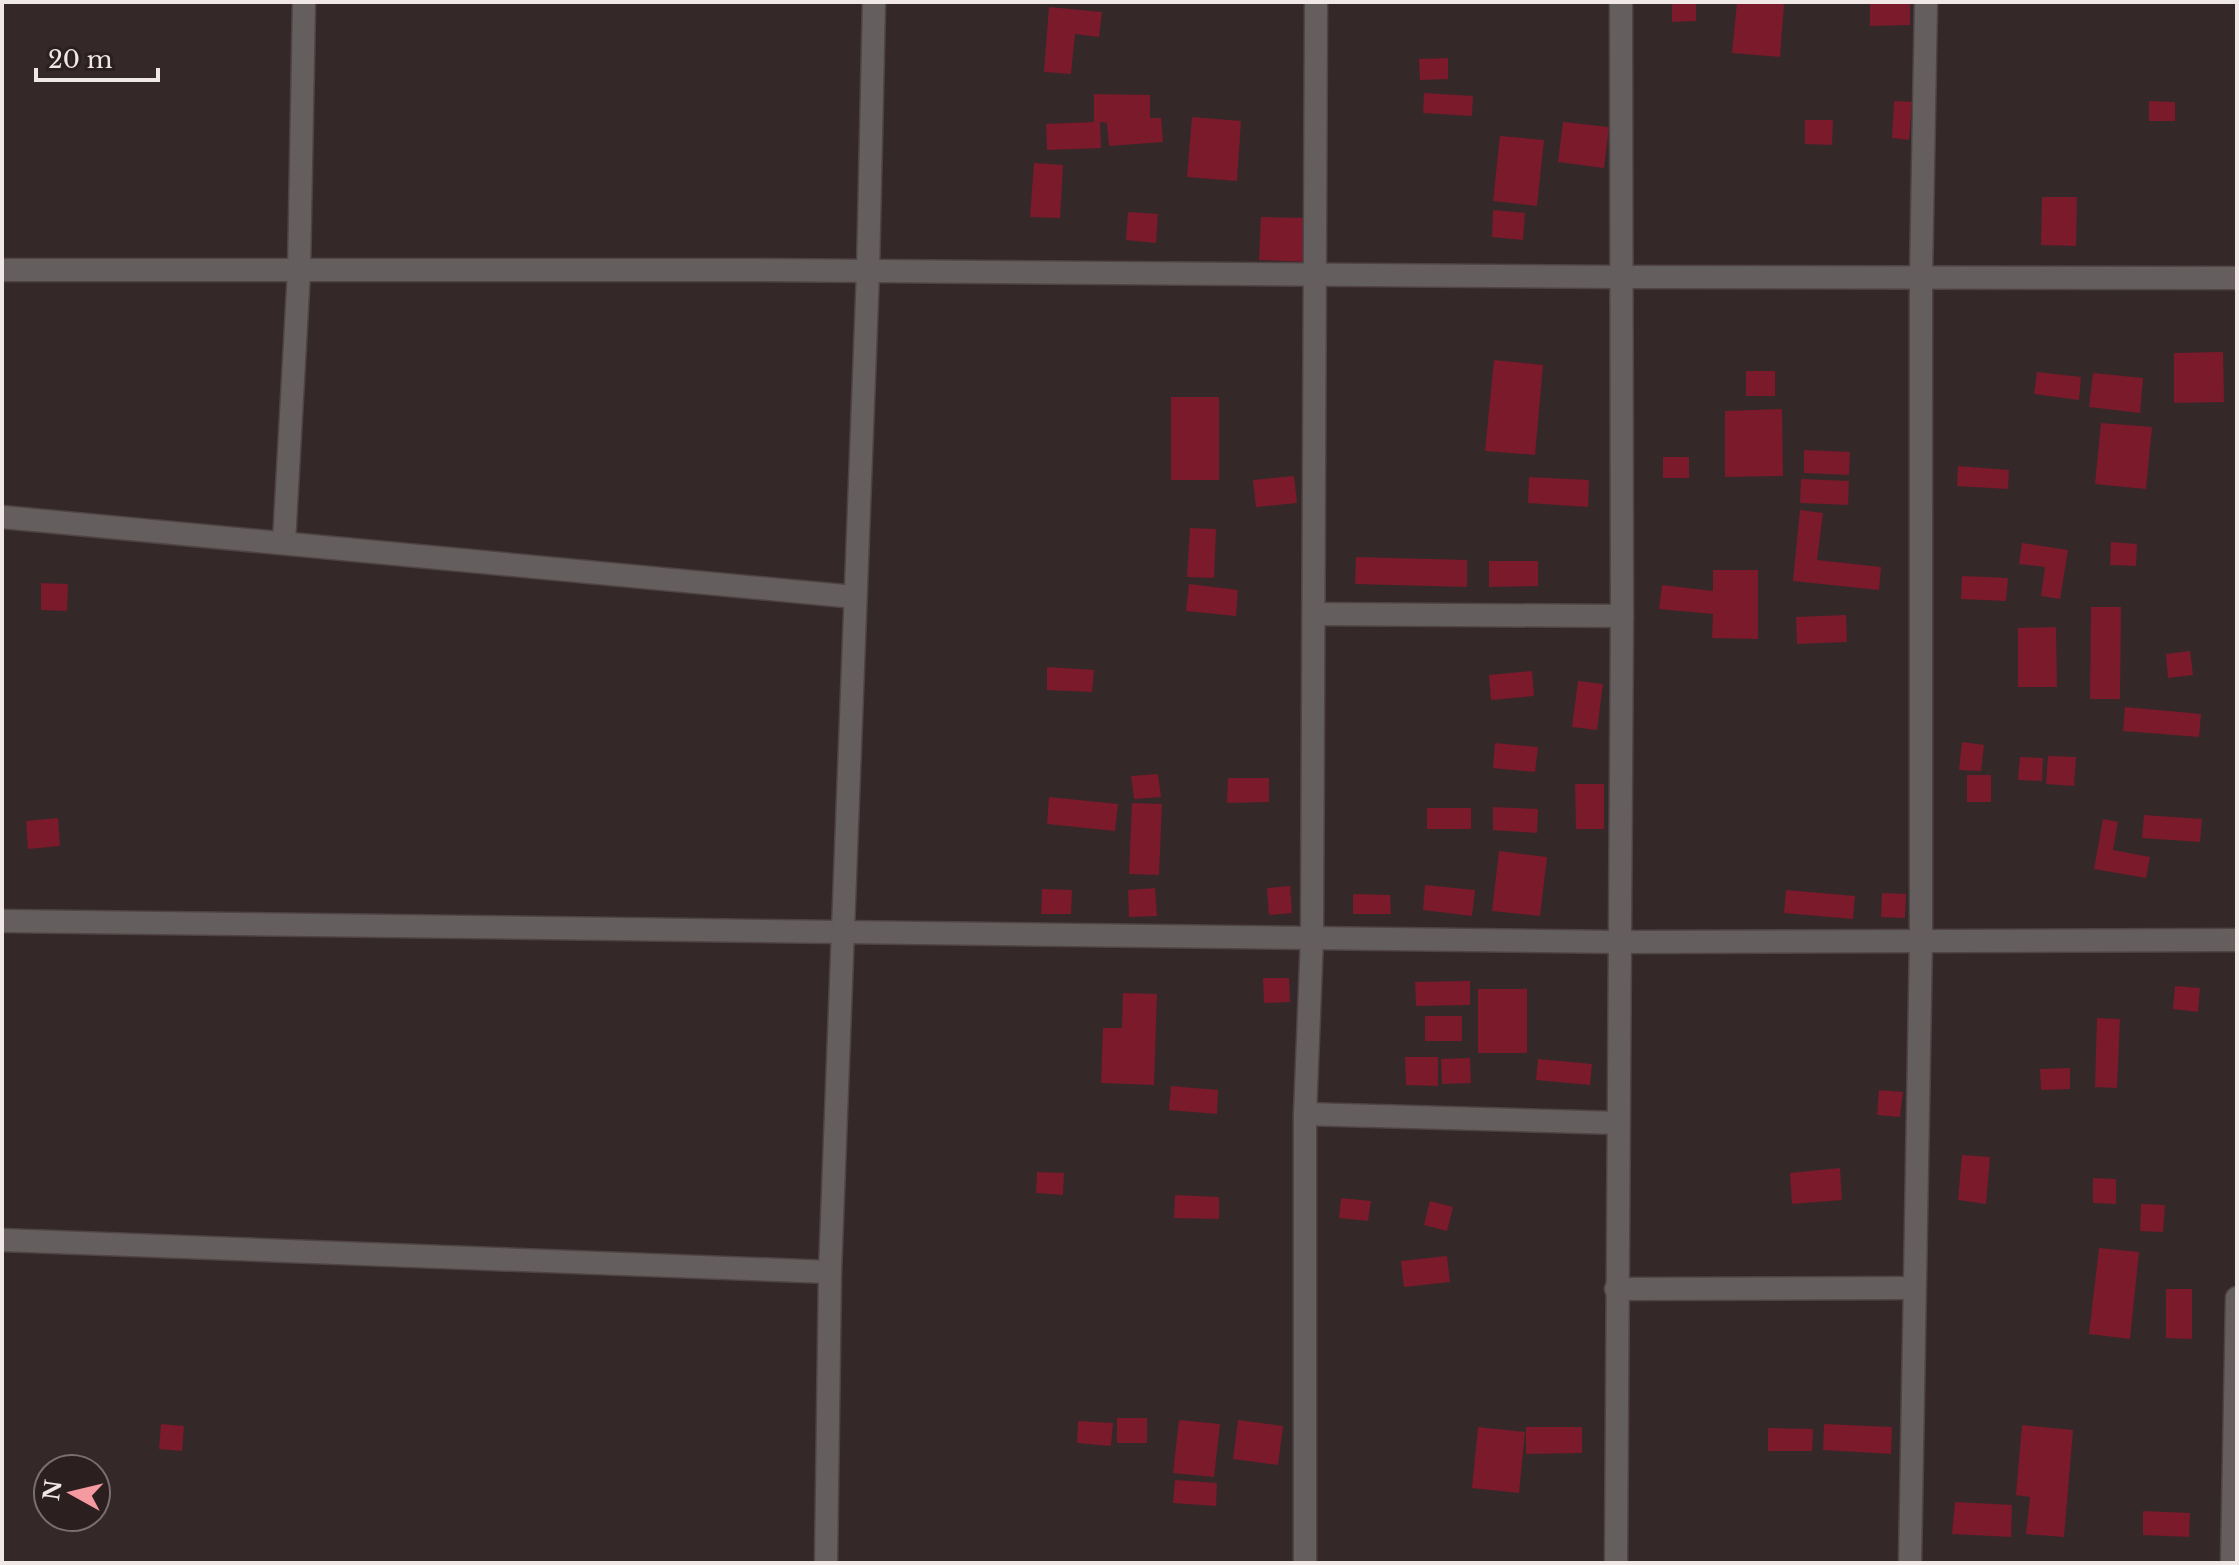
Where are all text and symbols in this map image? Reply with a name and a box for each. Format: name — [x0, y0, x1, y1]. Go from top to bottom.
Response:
scale bar — [36, 32, 158, 82]
text: 20 m — [48, 45, 113, 74]
north arrow — [32, 1453, 112, 1533]
text: N — [38, 1478, 68, 1502]

